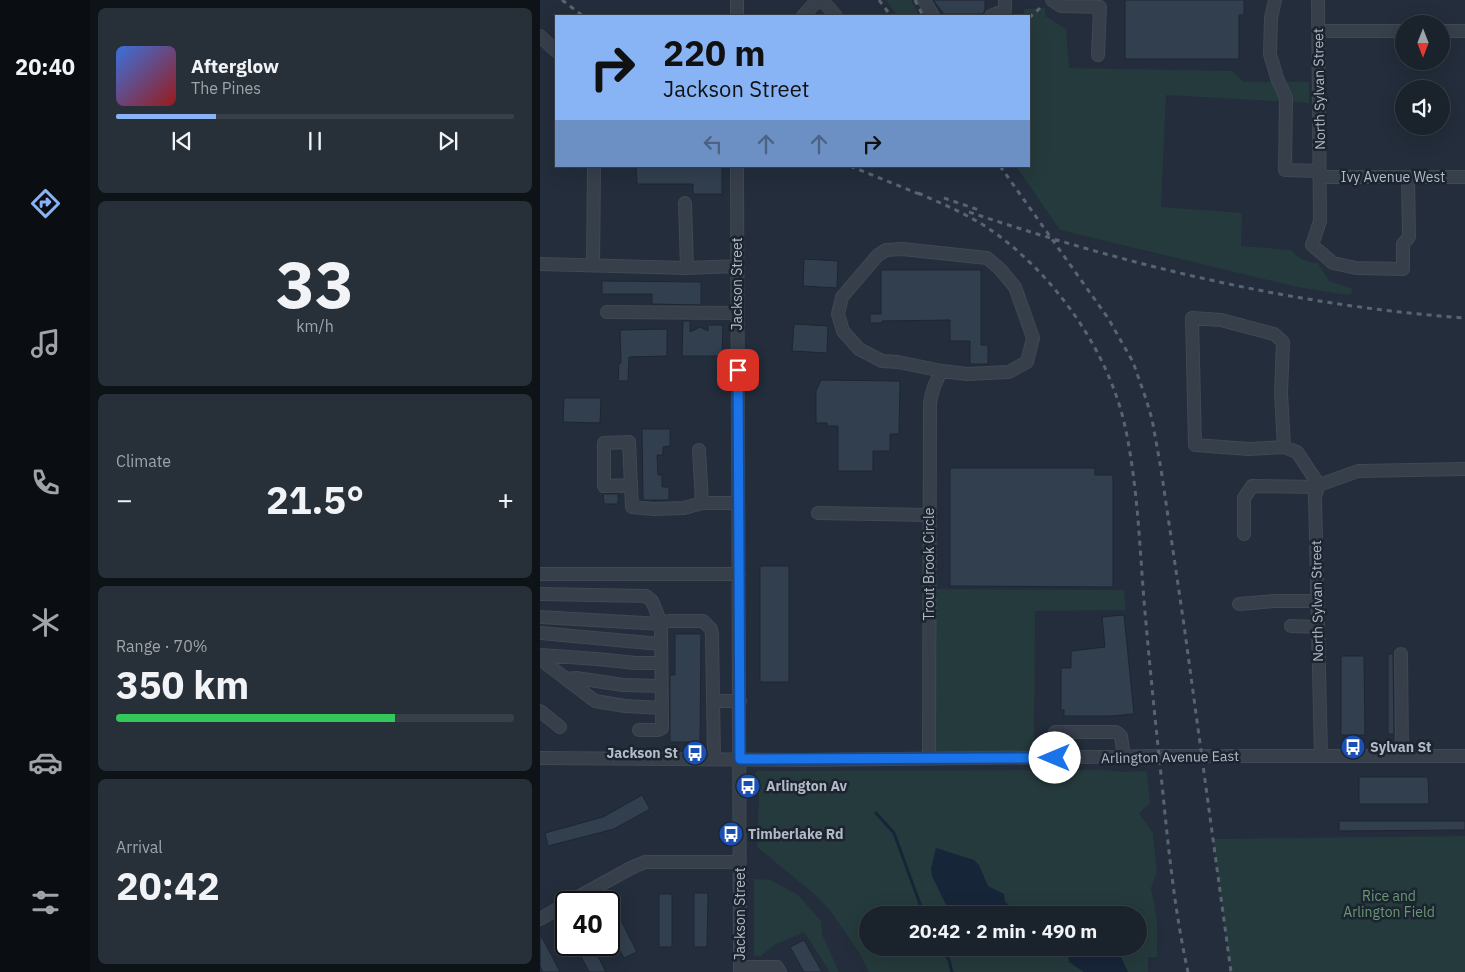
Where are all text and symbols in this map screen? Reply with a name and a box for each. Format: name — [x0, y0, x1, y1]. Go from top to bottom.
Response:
north arrow — [1395, 15, 1450, 70]
map controls — [1395, 15, 1450, 135]
street label: North Sylvan Street — [1309, 28, 1329, 150]
text: 220 m — [663, 30, 766, 76]
icon: right — [580, 35, 645, 100]
text: 20:40 — [15, 52, 75, 81]
text: Afterglow — [191, 54, 279, 78]
text: Jackson Street — [663, 74, 809, 103]
text: The Pines — [191, 78, 261, 98]
button: sound — [1395, 80, 1450, 135]
icon: previous — [168, 127, 196, 155]
icon: pause — [301, 127, 329, 155]
icon: next — [434, 127, 462, 155]
icon: left — [699, 130, 727, 158]
icon: ahead — [752, 130, 780, 158]
icon: ahead — [805, 130, 833, 158]
icon: right — [858, 130, 886, 158]
street label: Ivy Avenue West — [1341, 168, 1445, 186]
icon: directions — [28, 186, 63, 221]
street label: Jackson Street — [728, 237, 746, 331]
text: 33 — [276, 241, 354, 326]
text: km/h — [296, 316, 334, 336]
icon: music — [28, 326, 63, 361]
pin — [717, 349, 759, 391]
icon: arrive — [724, 356, 752, 384]
text: Climate — [116, 451, 171, 471]
icon: phone — [28, 465, 63, 500]
text: 21.5° — [266, 475, 364, 524]
text: − — [116, 481, 133, 518]
text: + — [497, 481, 514, 518]
street label: Trout Brook Circle — [920, 507, 938, 620]
street label: North Sylvan Street — [1307, 540, 1327, 662]
icon: climate — [28, 605, 63, 640]
text: Range · 70% — [116, 636, 208, 656]
text: 350 km — [116, 660, 249, 709]
position arrow — [1028, 731, 1080, 783]
bus stop icon: Sylvan St — [1340, 734, 1366, 760]
place label: Sylvan St — [1370, 738, 1431, 756]
bus stop icon: Jackson St — [682, 740, 708, 766]
place label: Jackson St — [606, 744, 678, 762]
icon: car — [28, 745, 63, 780]
street label: Arlington Avenue East — [1101, 747, 1239, 767]
bus stop icon: Arlington Av — [735, 773, 761, 799]
place label: Arlington Av — [766, 777, 848, 795]
bus stop icon: Timberlake Rd — [718, 821, 744, 847]
place label: Timberlake Rd — [748, 825, 844, 843]
text: Arrival — [116, 837, 163, 857]
text: 20:42 — [116, 861, 220, 910]
street label: Jackson Street — [731, 867, 749, 961]
icon: filters — [28, 885, 63, 920]
park label: Rice and Arlington Field — [1343, 887, 1435, 921]
speed limit sign: 40 — [555, 891, 620, 956]
text: 20:42 · 2 min · 490 m — [909, 919, 1097, 943]

